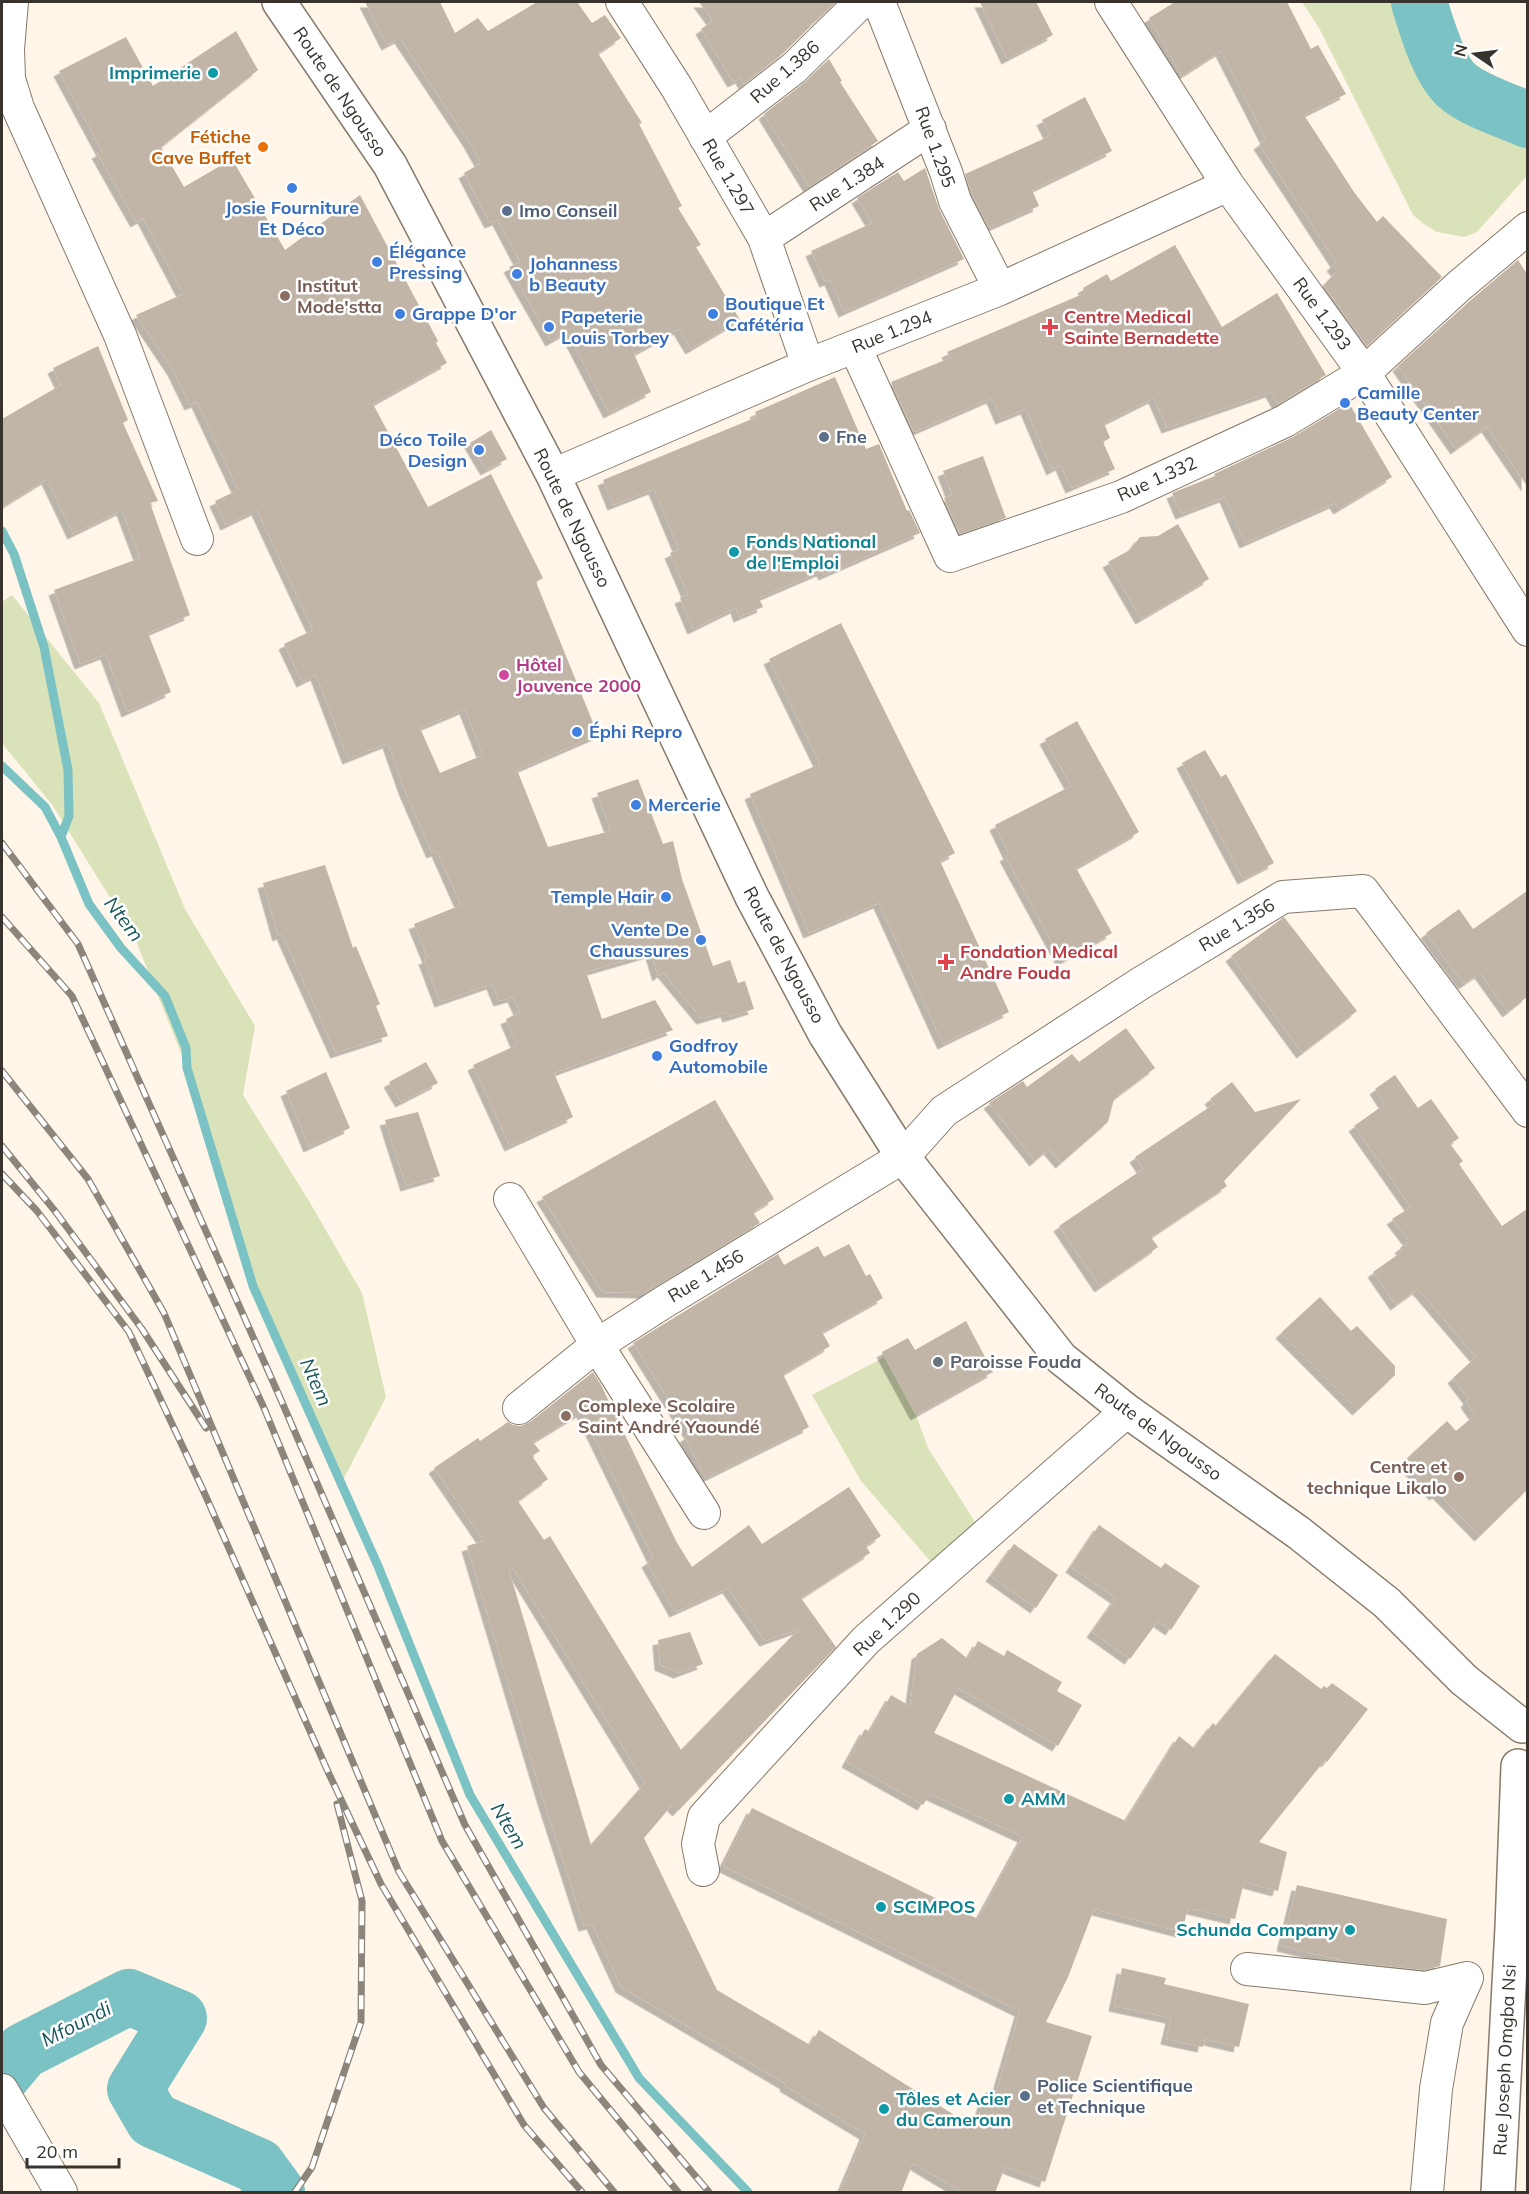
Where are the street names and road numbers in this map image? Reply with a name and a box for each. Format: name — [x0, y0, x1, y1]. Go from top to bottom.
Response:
street label: Route de Ngousso — [288, 22, 392, 161]
street label: Rue 1.386 — [745, 35, 824, 108]
street label: Rue 1.295 — [910, 103, 961, 191]
street label: Rue 1.297 — [697, 134, 760, 219]
street label: Rue 1.384 — [805, 151, 889, 216]
street label: Rue 1.293 — [1288, 273, 1357, 355]
street label: Rue 1.294 — [848, 305, 936, 358]
street label: Route de Ngousso — [529, 444, 616, 591]
street label: Rue 1.332 — [1113, 451, 1200, 506]
street label: Route de Ngousso — [739, 882, 830, 1027]
street label: Rue 1.356 — [1195, 893, 1279, 956]
street label: Rue 1.456 — [664, 1244, 748, 1307]
street label: Route de Ngousso — [1090, 1378, 1227, 1486]
street label: Rue 1.290 — [848, 1586, 925, 1661]
street label: Rue Joseph Omgba Nsi — [1488, 1964, 1521, 2156]

